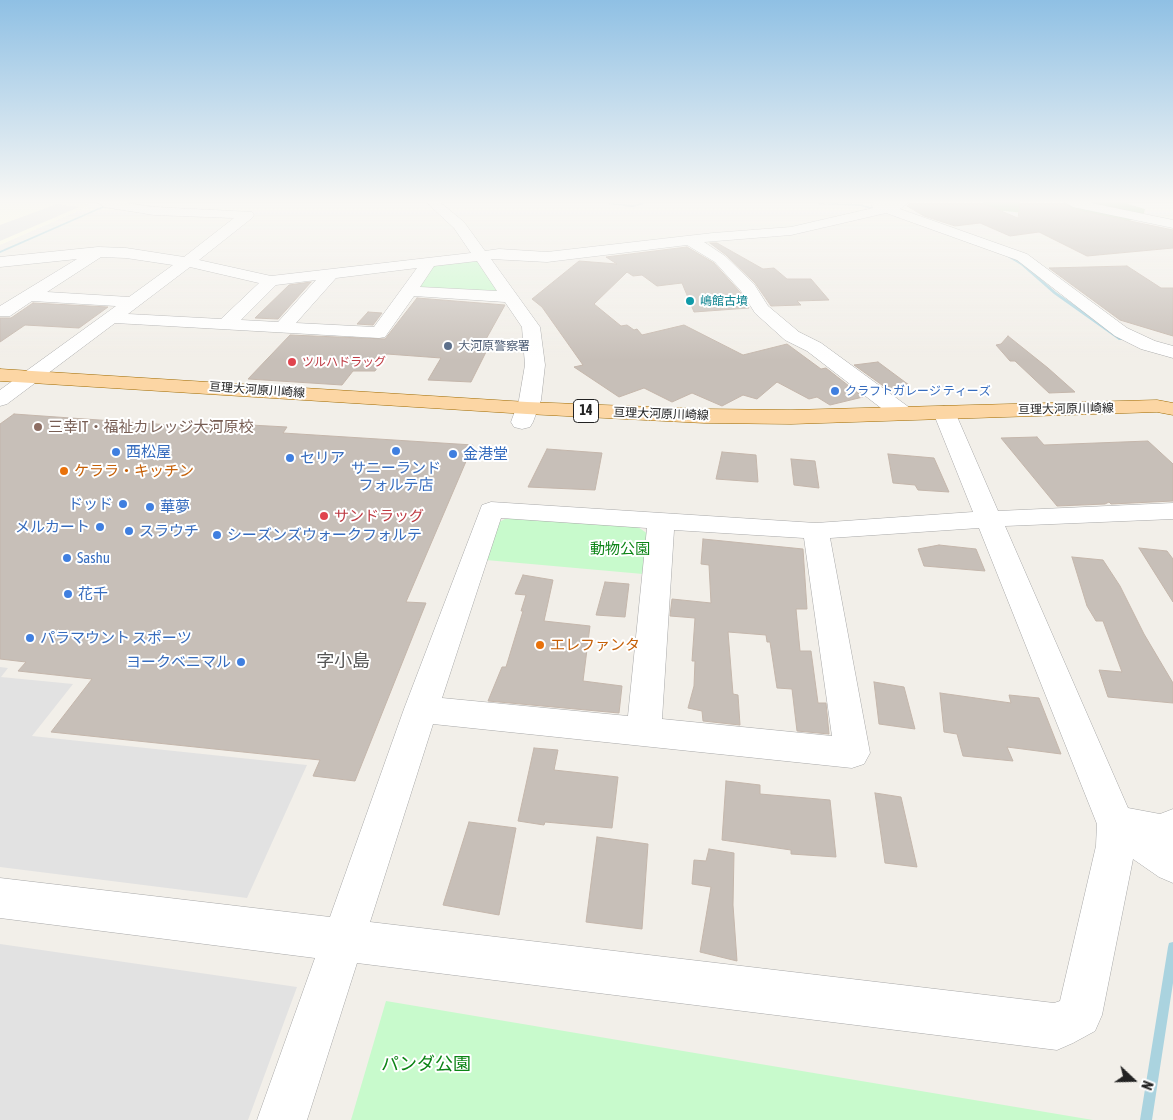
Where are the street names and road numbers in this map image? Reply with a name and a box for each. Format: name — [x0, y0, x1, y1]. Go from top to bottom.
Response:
street label: 亘理大河原川崎線 — [209, 379, 305, 401]
road number: 14 — [574, 400, 598, 422]
street label: 亘理大河原川崎線 — [1018, 401, 1114, 417]
street label: 亘理大河原川崎線 — [613, 405, 709, 423]

